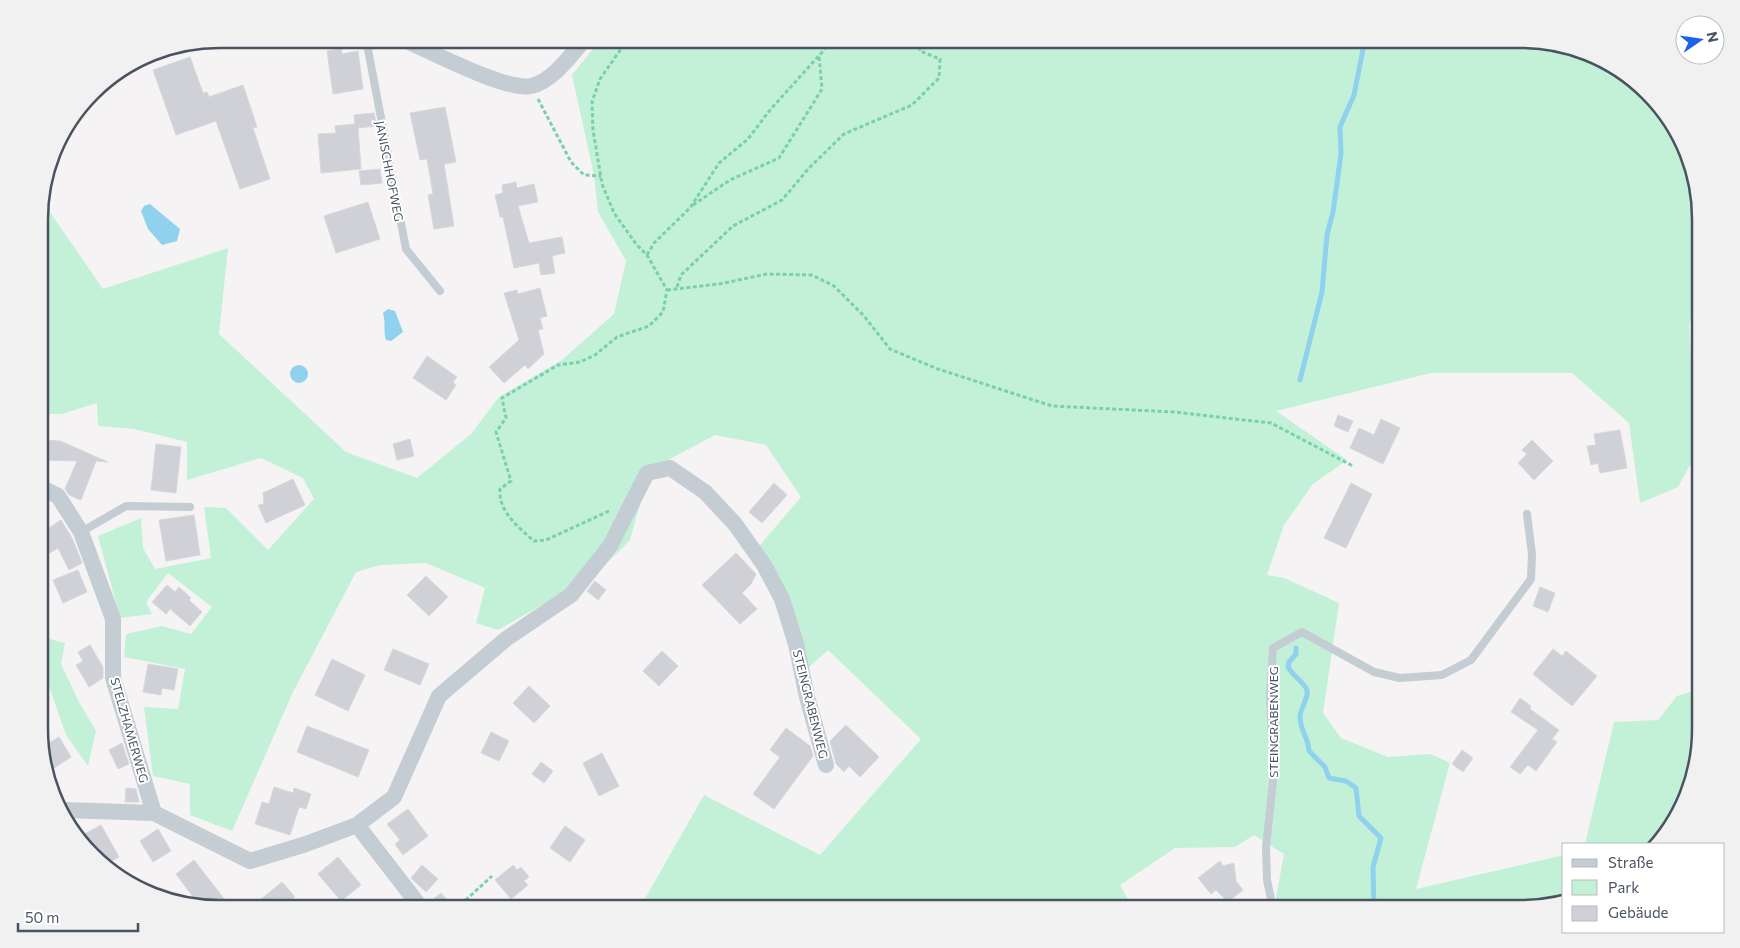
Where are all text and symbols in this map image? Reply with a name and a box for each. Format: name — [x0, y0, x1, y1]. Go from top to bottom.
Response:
north arrow — [1675, 15, 1725, 65]
text: N — [1704, 30, 1723, 44]
street label: JANISCHHOFWEG — [372, 119, 407, 223]
street label: STEINGRABENWEG — [791, 648, 831, 760]
street label: STEINGRABENWEG — [1266, 666, 1280, 778]
street label: STELZHAMERWEG — [108, 676, 152, 784]
legend — [1562, 843, 1725, 933]
text: Straße — [1608, 853, 1654, 871]
text: Park — [1608, 878, 1639, 896]
scale bar — [18, 900, 138, 932]
text: Gebäude — [1608, 903, 1669, 921]
text: 50 m — [25, 908, 59, 926]

